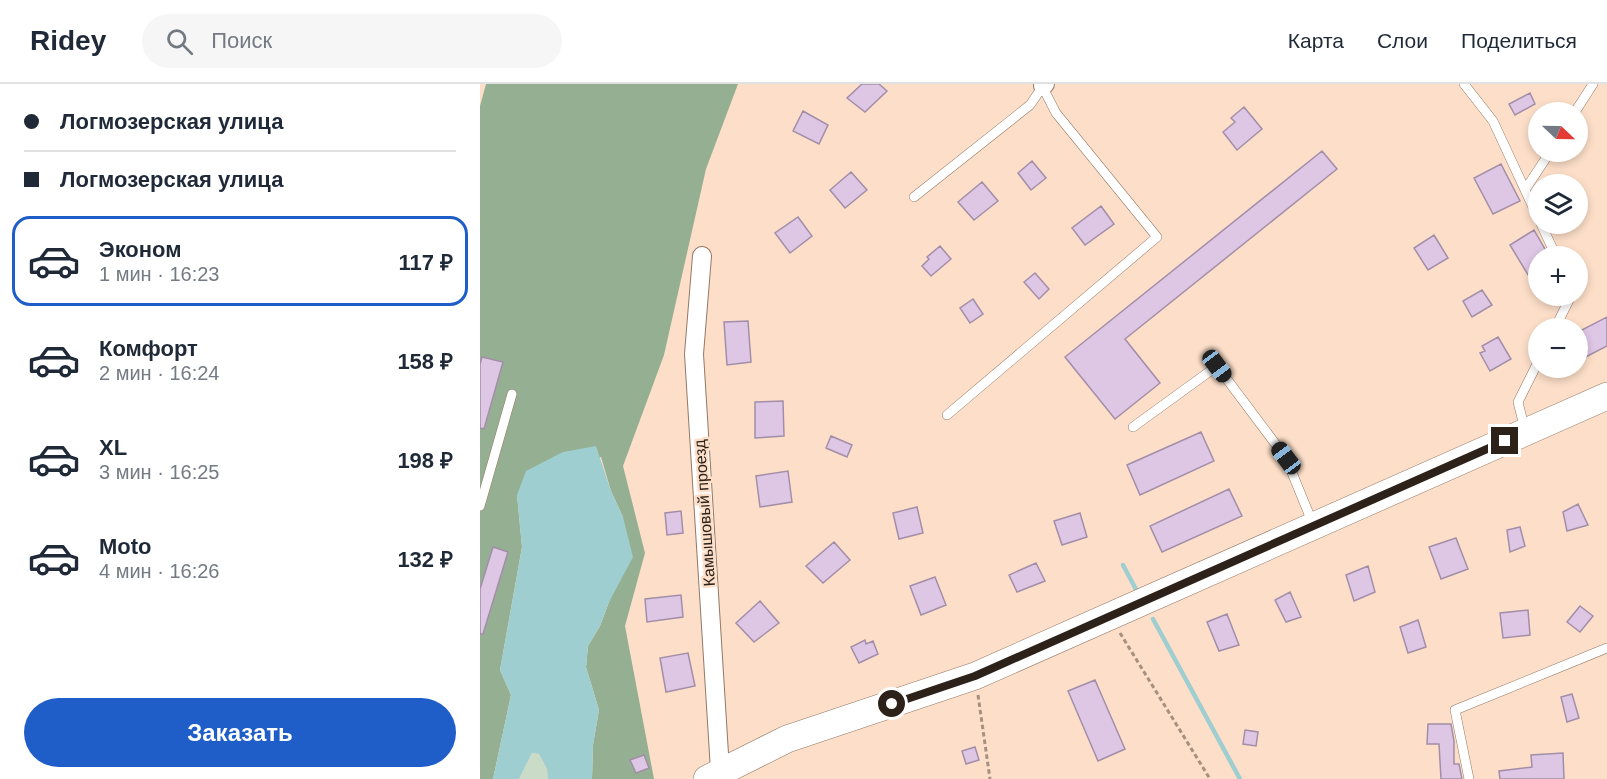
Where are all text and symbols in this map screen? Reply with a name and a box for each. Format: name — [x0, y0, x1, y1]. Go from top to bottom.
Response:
search box — [142, 14, 562, 68]
text: Ridey — [30, 25, 106, 56]
icon: search — [163, 25, 196, 58]
text: Поиск — [211, 28, 272, 53]
text: Карта — [1288, 29, 1344, 52]
text: Слои — [1377, 29, 1428, 52]
text: Поделиться — [1461, 29, 1577, 52]
north arrow — [1528, 102, 1588, 162]
map controls — [1528, 102, 1588, 378]
text: Логмозерская улица — [60, 109, 283, 134]
text: Логмозерская улица — [60, 167, 283, 192]
button: layers — [1528, 174, 1588, 234]
icon: car — [27, 234, 81, 288]
text: Эконом — [99, 237, 182, 262]
button: + — [1528, 246, 1588, 306]
text: 117 ₽ — [399, 250, 453, 275]
text: 1 мин · 16:23 — [99, 263, 219, 285]
button: − — [1528, 318, 1588, 378]
icon: car — [27, 333, 81, 387]
text: Комфорт — [99, 336, 198, 361]
car — [1199, 346, 1235, 386]
text: 158 ₽ — [397, 349, 453, 374]
text: 2 мин · 16:24 — [99, 362, 219, 384]
route end — [1491, 427, 1518, 454]
icon: car — [27, 432, 81, 486]
text: XL — [99, 435, 127, 460]
street label: Камышовый проезд — [691, 438, 718, 587]
car — [1268, 438, 1304, 478]
text: 198 ₽ — [397, 448, 453, 473]
text: 3 мин · 16:25 — [99, 461, 219, 483]
icon: car — [27, 531, 81, 585]
text: Moto — [99, 534, 152, 559]
text: 132 ₽ — [397, 547, 453, 572]
text: 4 мин · 16:26 — [99, 560, 219, 582]
route start — [878, 690, 905, 717]
button: Заказать — [24, 698, 456, 767]

